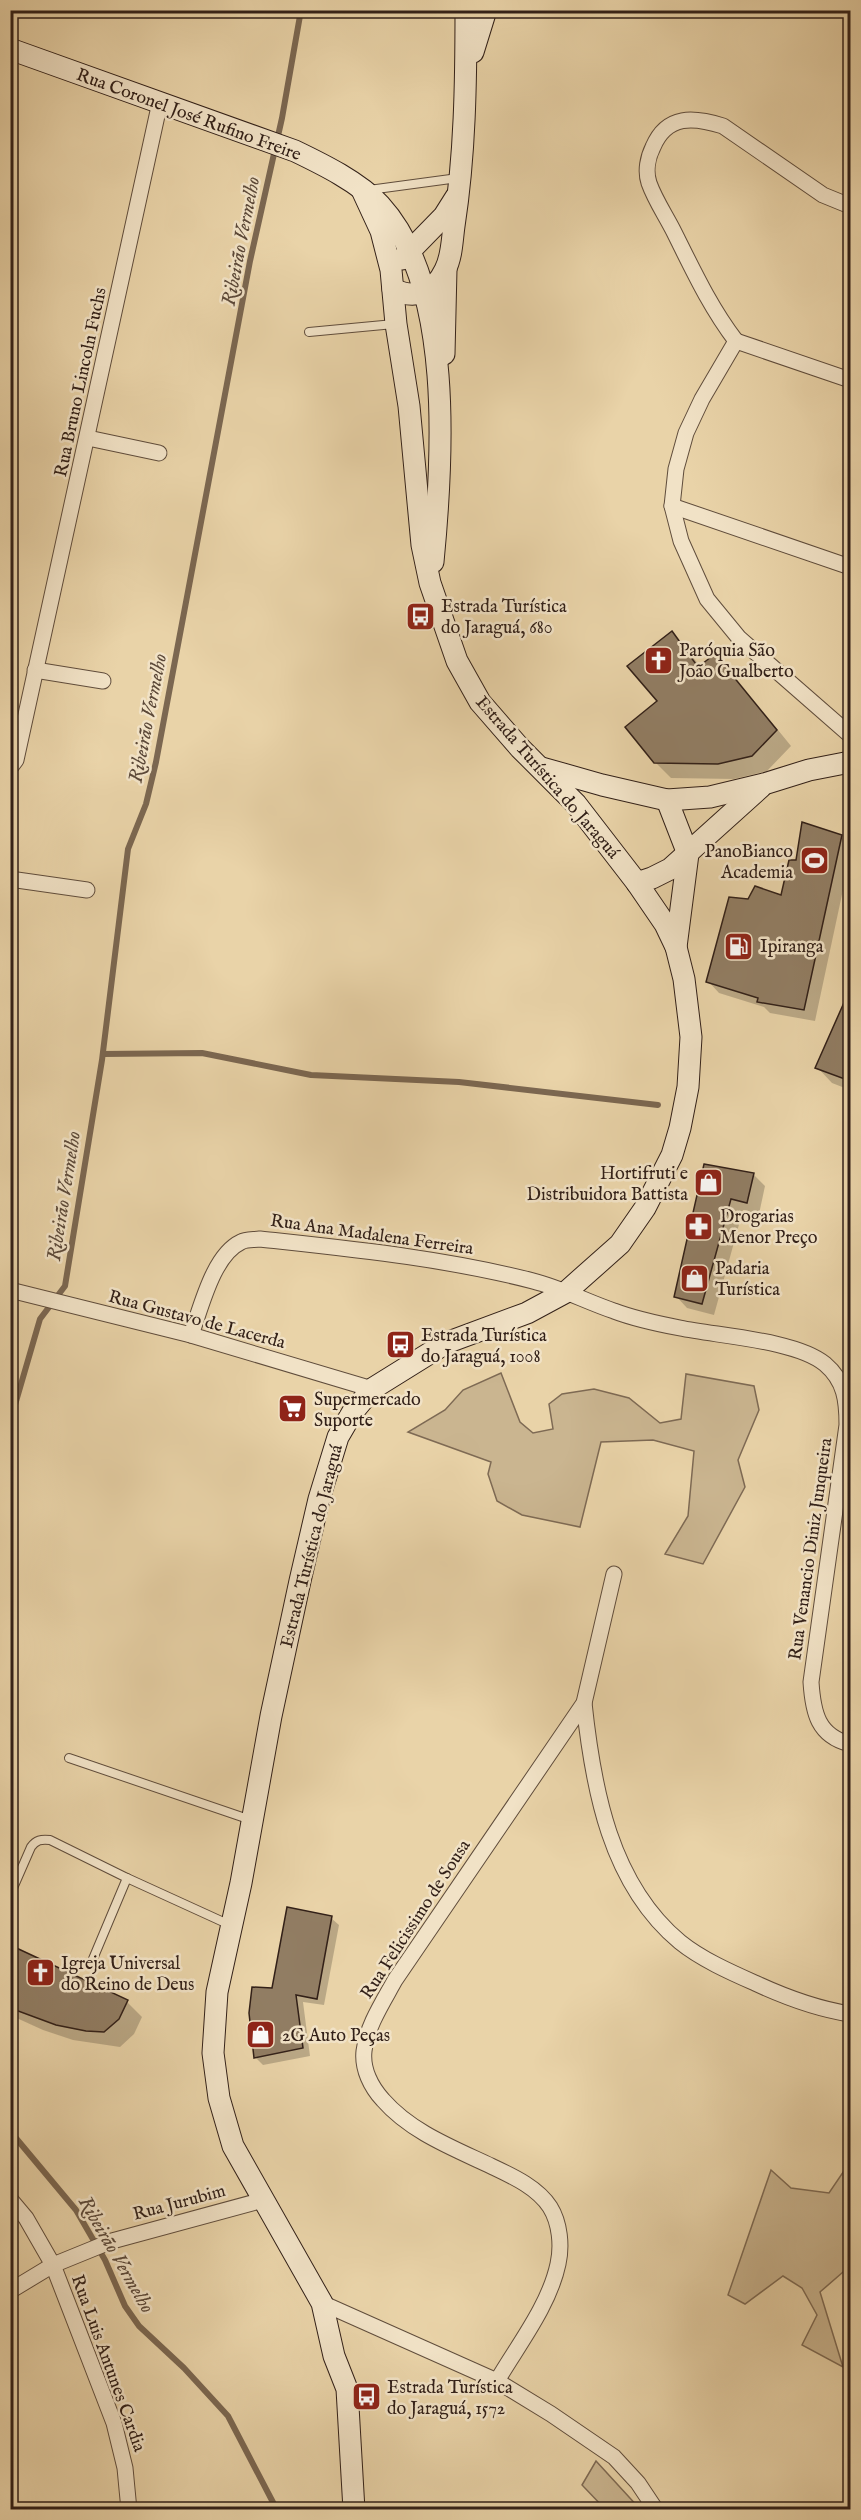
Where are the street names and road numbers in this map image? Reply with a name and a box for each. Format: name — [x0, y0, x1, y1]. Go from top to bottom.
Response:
street label: Rua Coronel José Rufino Freire — [73, 64, 304, 167]
street label: Rua Bruno Lincoln Fuchs — [50, 286, 113, 479]
street label: Estrada Turística do Jaraguá — [470, 692, 624, 864]
street label: Rua Ana Madalena Ferreira — [269, 1210, 475, 1261]
street label: Rua Gustavo de Lacerda — [106, 1286, 288, 1355]
street label: Rua Venancio Diniz Junqueira — [784, 1436, 839, 1662]
street label: Estrada Turística do Jaraguá — [276, 1442, 349, 1650]
street label: Rua Felicissimo de Sousa — [356, 1836, 477, 2004]
street label: Rua Jurubim — [131, 2180, 228, 2227]
street label: Rua Luis Antunes Cardia — [65, 2272, 150, 2455]

